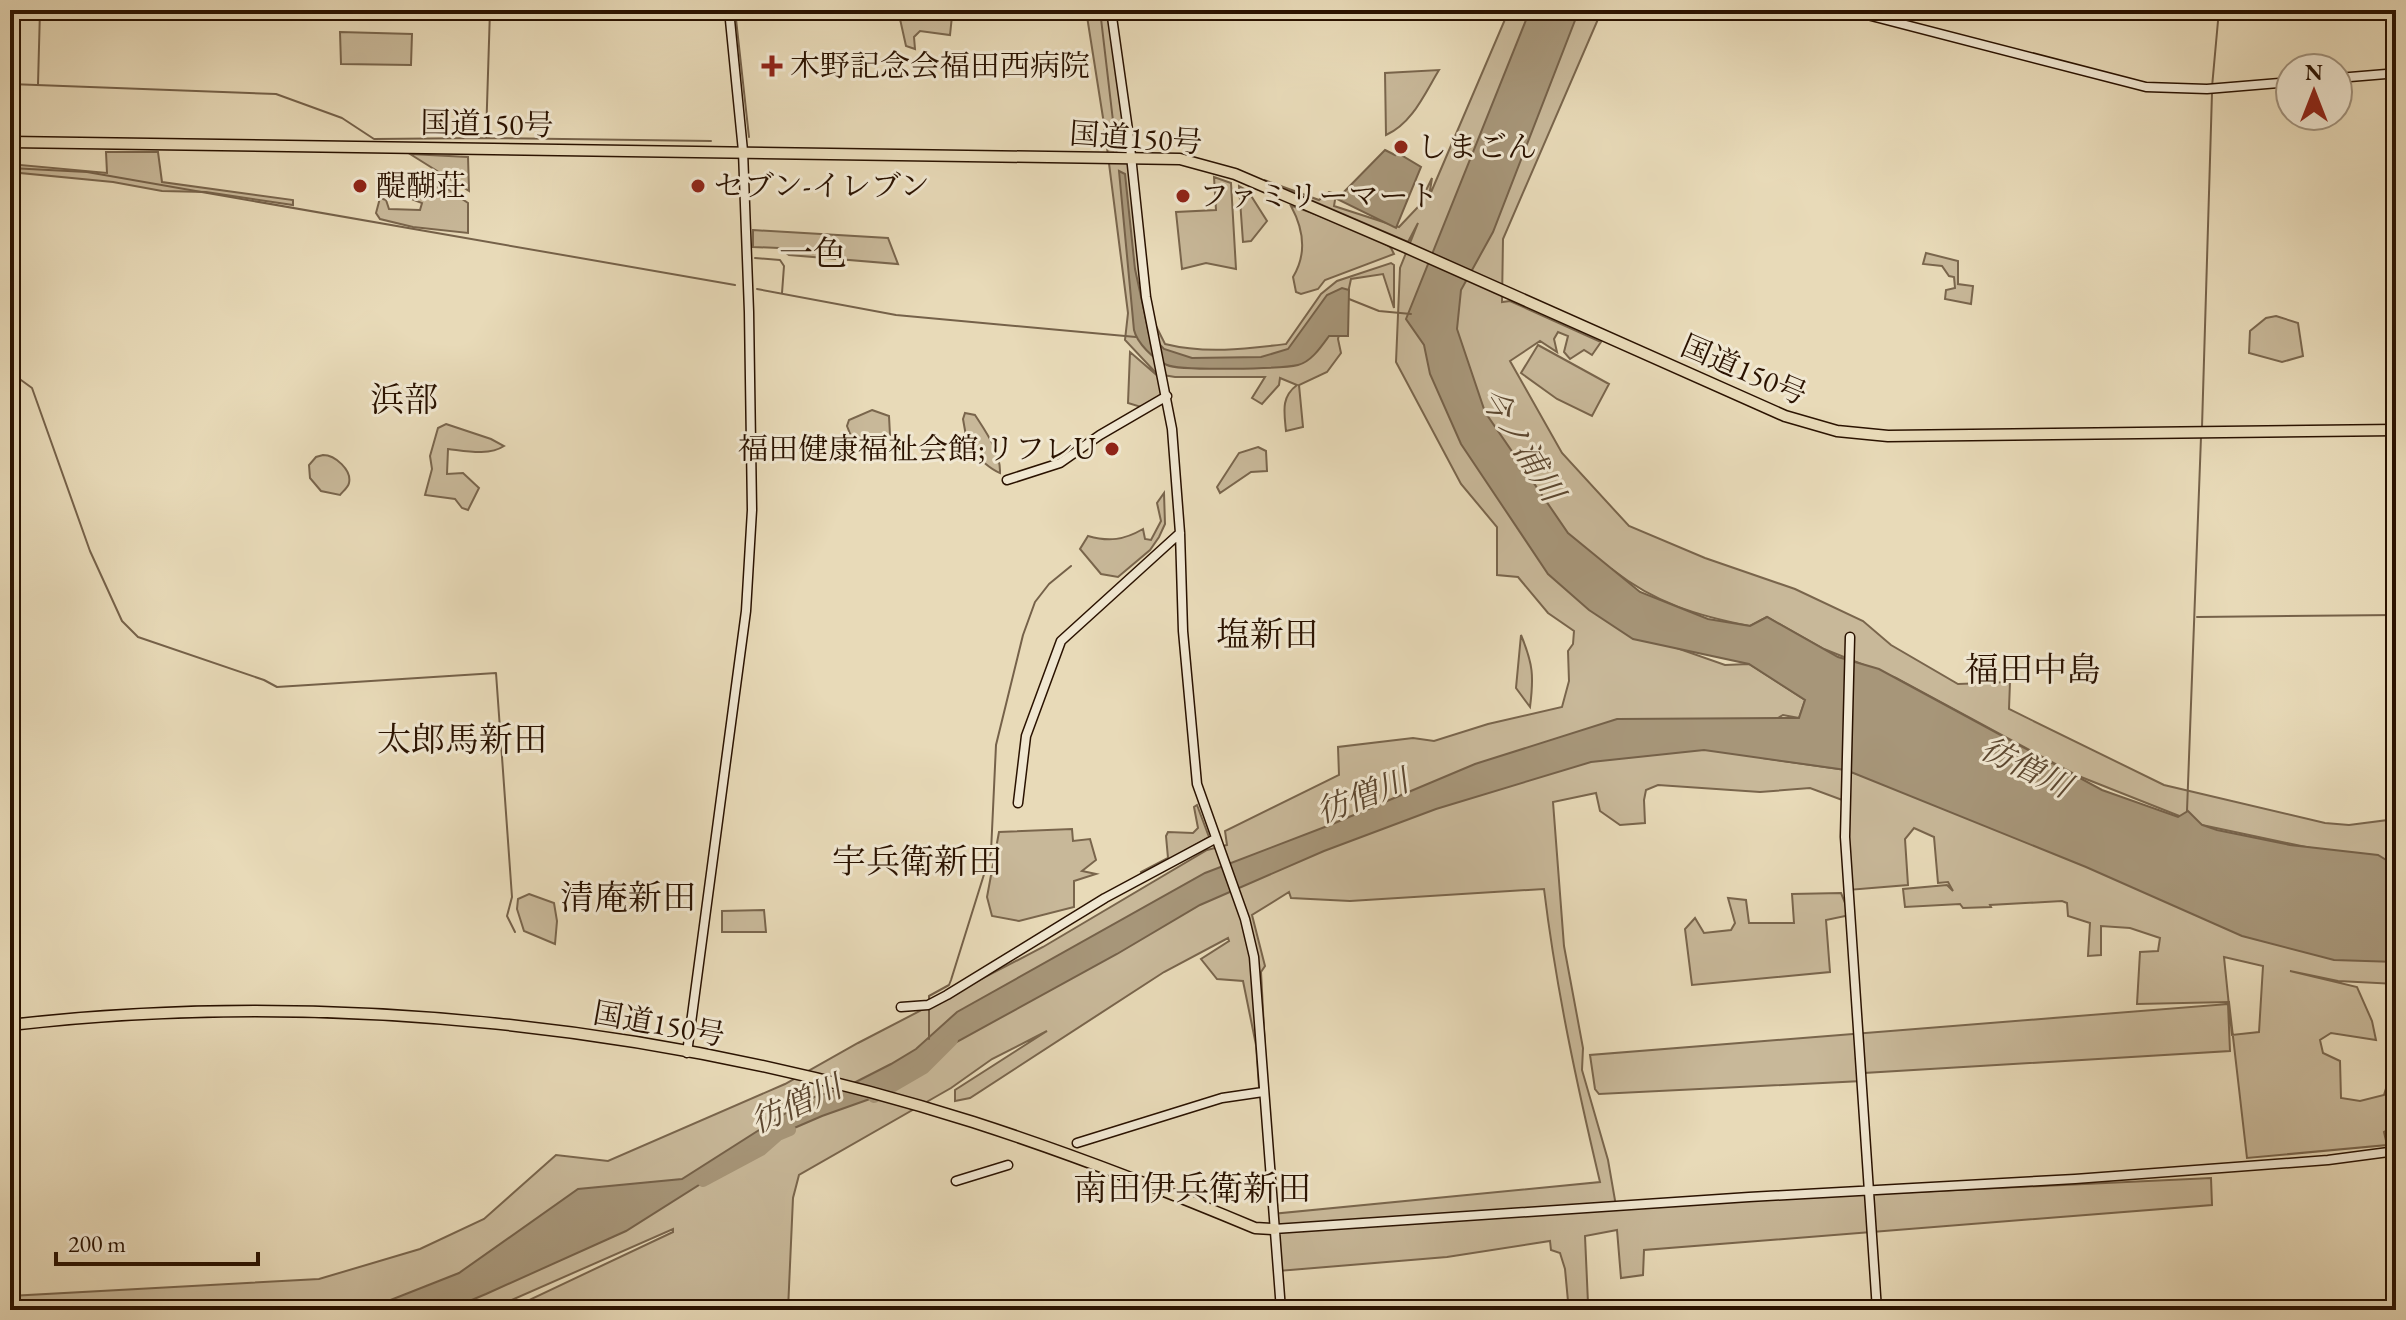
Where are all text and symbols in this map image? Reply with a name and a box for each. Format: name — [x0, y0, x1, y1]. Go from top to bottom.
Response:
place label: 木野記念会福田西病院 — [790, 46, 1090, 85]
north arrow — [2274, 52, 2354, 132]
marker: 木野記念会福田西病院 — [761, 55, 783, 77]
text: N — [2305, 58, 2323, 87]
street label: 国道150号 — [420, 103, 554, 144]
street label: 国道150号 — [1068, 113, 1204, 162]
place label: しまごん — [1417, 127, 1537, 166]
marker: しまごん — [1392, 138, 1410, 156]
place label: 醍醐荘 — [376, 166, 466, 205]
place label: セブン-イレブン — [714, 166, 930, 205]
place label: ファミリーマート — [1199, 176, 1438, 215]
marker: 醍醐荘 — [351, 177, 369, 195]
marker: セブン-イレブン — [689, 177, 707, 195]
marker: ファミリーマート — [1174, 187, 1192, 205]
district label: 一色 — [779, 231, 847, 275]
street label: 国道150号 — [1675, 326, 1813, 414]
district label: 浜部 — [370, 377, 438, 421]
water label: 今ノ浦川 — [1470, 379, 1575, 512]
place label: 福田健康福祉会館;リフレU — [738, 429, 1096, 468]
marker: 福田健康福祉会館;リフレU — [1103, 440, 1121, 458]
district label: 塩新田 — [1216, 612, 1318, 656]
district label: 福田中島 — [1965, 647, 2101, 691]
district label: 太郎馬新田 — [377, 717, 547, 761]
water label: 彷僧川 — [1974, 727, 2081, 808]
water label: 彷僧川 — [1310, 758, 1417, 833]
district label: 宇兵衛新田 — [832, 839, 1002, 883]
district label: 清庵新田 — [560, 875, 696, 919]
street label: 国道150号 — [590, 993, 728, 1054]
water label: 彷僧川 — [744, 1064, 851, 1143]
district label: 南田伊兵衛新田 — [1073, 1166, 1311, 1210]
scale bar — [56, 1216, 258, 1266]
text: 200 m — [68, 1228, 126, 1259]

